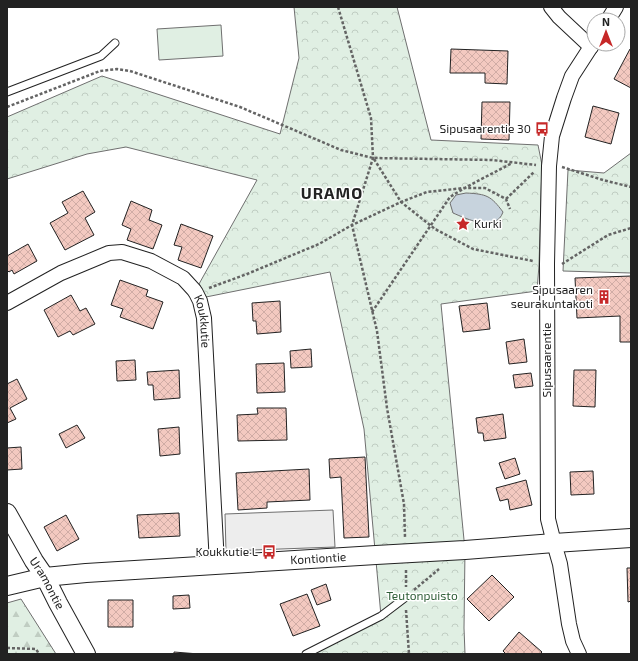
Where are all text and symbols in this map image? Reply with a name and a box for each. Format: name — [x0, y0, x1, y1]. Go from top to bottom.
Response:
north arrow — [586, 12, 626, 52]
text: N — [602, 15, 610, 28]
place label: Sipusaarentie 30 — [440, 121, 531, 135]
bus stop icon: Sipusaarentie 30 — [534, 121, 550, 137]
district label: URAMO — [301, 183, 363, 202]
place icon: Kurki — [455, 216, 471, 232]
place label: Kurki — [474, 216, 502, 230]
place label: Sipusaaren seurakuntakoti — [511, 282, 593, 310]
building icon: Sipusaaren seurakuntakoti — [596, 289, 612, 305]
street label: Koukkutie — [192, 292, 214, 348]
street label: Sipusaarentie — [539, 323, 553, 397]
place label: Koukkutie L — [196, 544, 258, 558]
bus stop icon: Koukkutie L — [261, 544, 277, 560]
street label: Kontiontie — [290, 549, 347, 566]
street label: Uramontie — [27, 554, 68, 611]
park label: Teutonpuisto — [386, 588, 458, 602]

